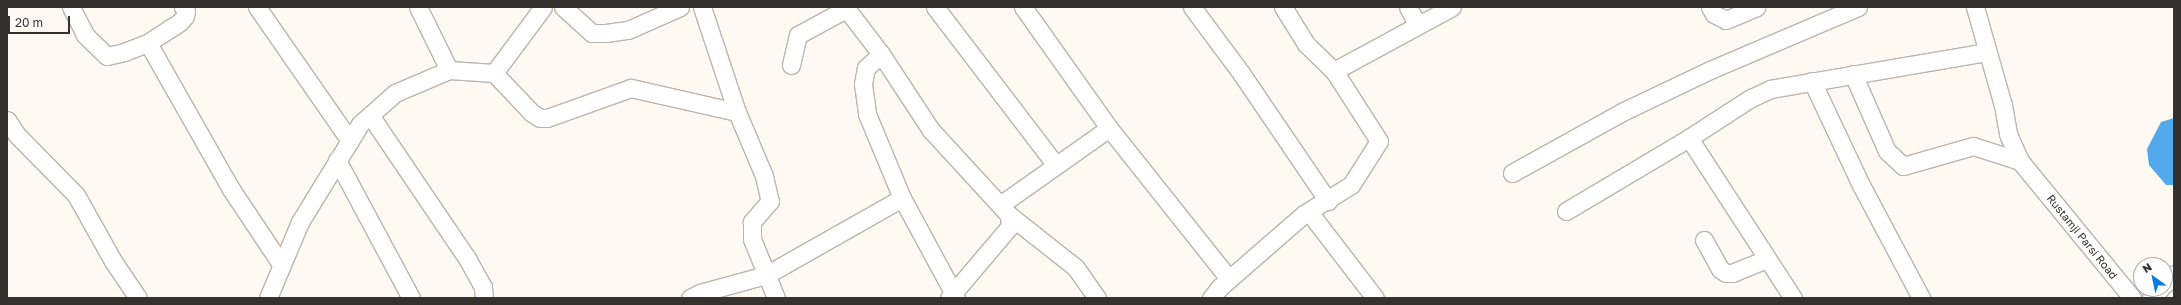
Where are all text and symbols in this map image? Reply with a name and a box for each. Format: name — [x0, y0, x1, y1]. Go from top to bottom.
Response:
scale bar — [10, 8, 72, 34]
text: 20 m — [15, 15, 43, 30]
street label: Rustamji Parsi Road — [2044, 192, 2120, 282]
north arrow — [2133, 257, 2173, 297]
text: N — [2140, 260, 2154, 275]

